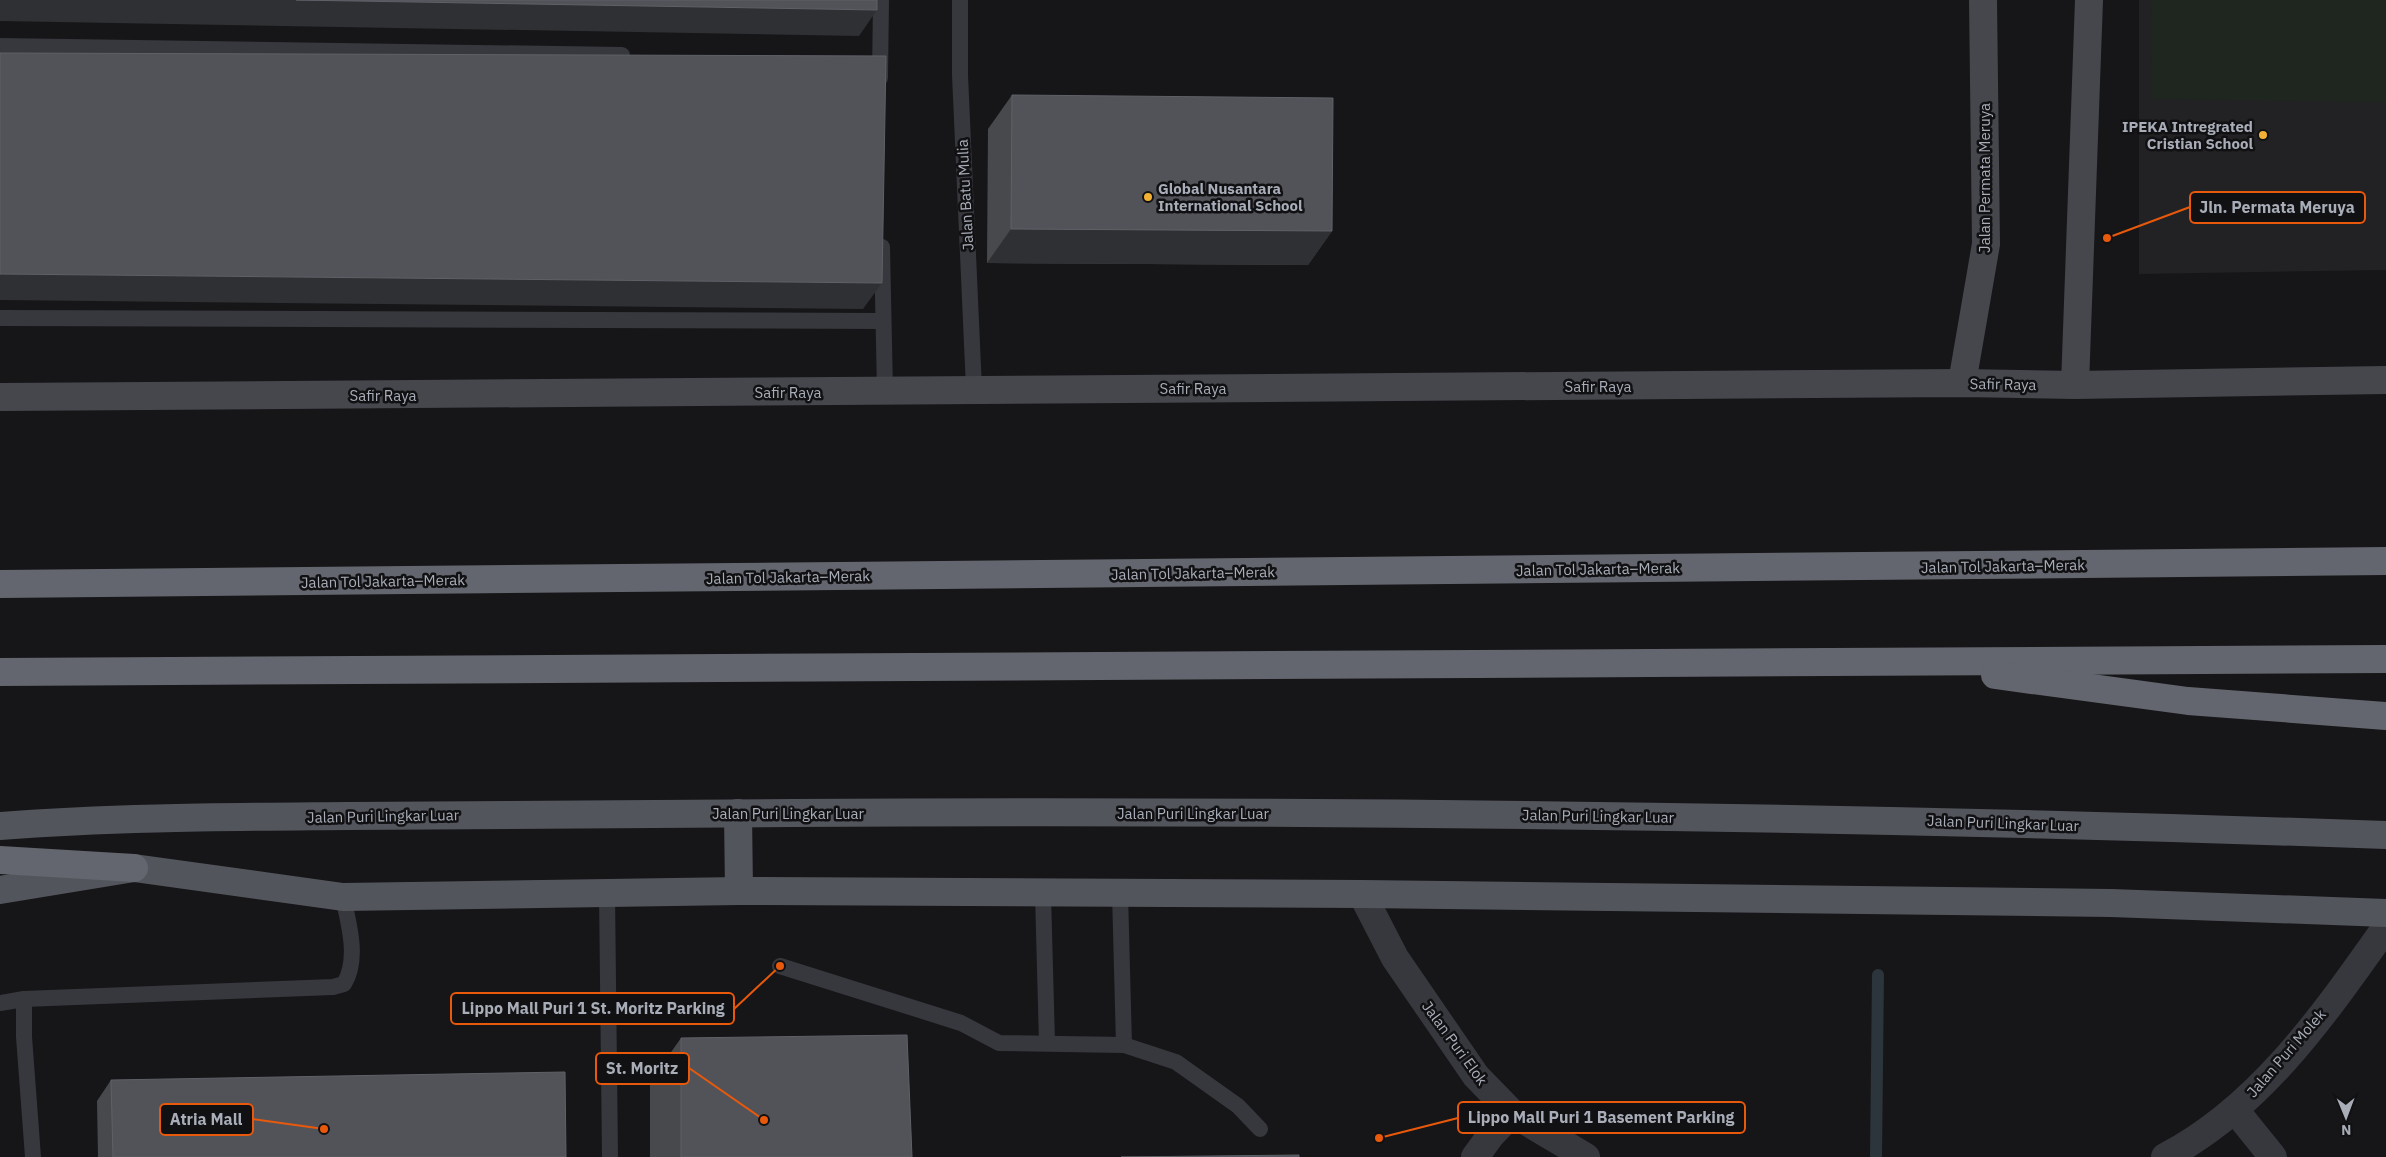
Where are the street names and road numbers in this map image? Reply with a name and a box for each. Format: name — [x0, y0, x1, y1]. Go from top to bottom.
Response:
street label: Jalan Permata Meruya — [1975, 103, 1994, 253]
street label: Jalan Batu Mulia — [953, 139, 977, 251]
street label: Safir Raya — [1969, 374, 2037, 394]
street label: Safir Raya — [1565, 377, 1631, 396]
street label: Safir Raya — [1160, 379, 1226, 398]
street label: Safir Raya — [755, 383, 821, 402]
street label: Safir Raya — [350, 386, 416, 405]
street label: Jalan Tol Jakarta–Merak — [1921, 555, 2085, 577]
street label: Jalan Tol Jakarta–Merak — [1516, 558, 1680, 580]
street label: Jalan Tol Jakarta–Merak — [1111, 562, 1275, 584]
street label: Jalan Tol Jakarta–Merak — [706, 566, 870, 588]
street label: Jalan Tol Jakarta–Merak — [301, 570, 465, 592]
street label: Jalan Puri Lingkar Luar — [712, 804, 865, 823]
street label: Jalan Puri Lingkar Luar — [1117, 804, 1270, 823]
street label: Jalan Puri Lingkar Luar — [307, 805, 460, 827]
street label: Jalan Puri Lingkar Luar — [1522, 805, 1675, 827]
street label: Jalan Puri Lingkar Luar — [1927, 811, 2080, 835]
street label: Jalan Puri Elok — [1418, 997, 1492, 1089]
street label: Jalan Puri Molek — [2242, 1005, 2330, 1101]

